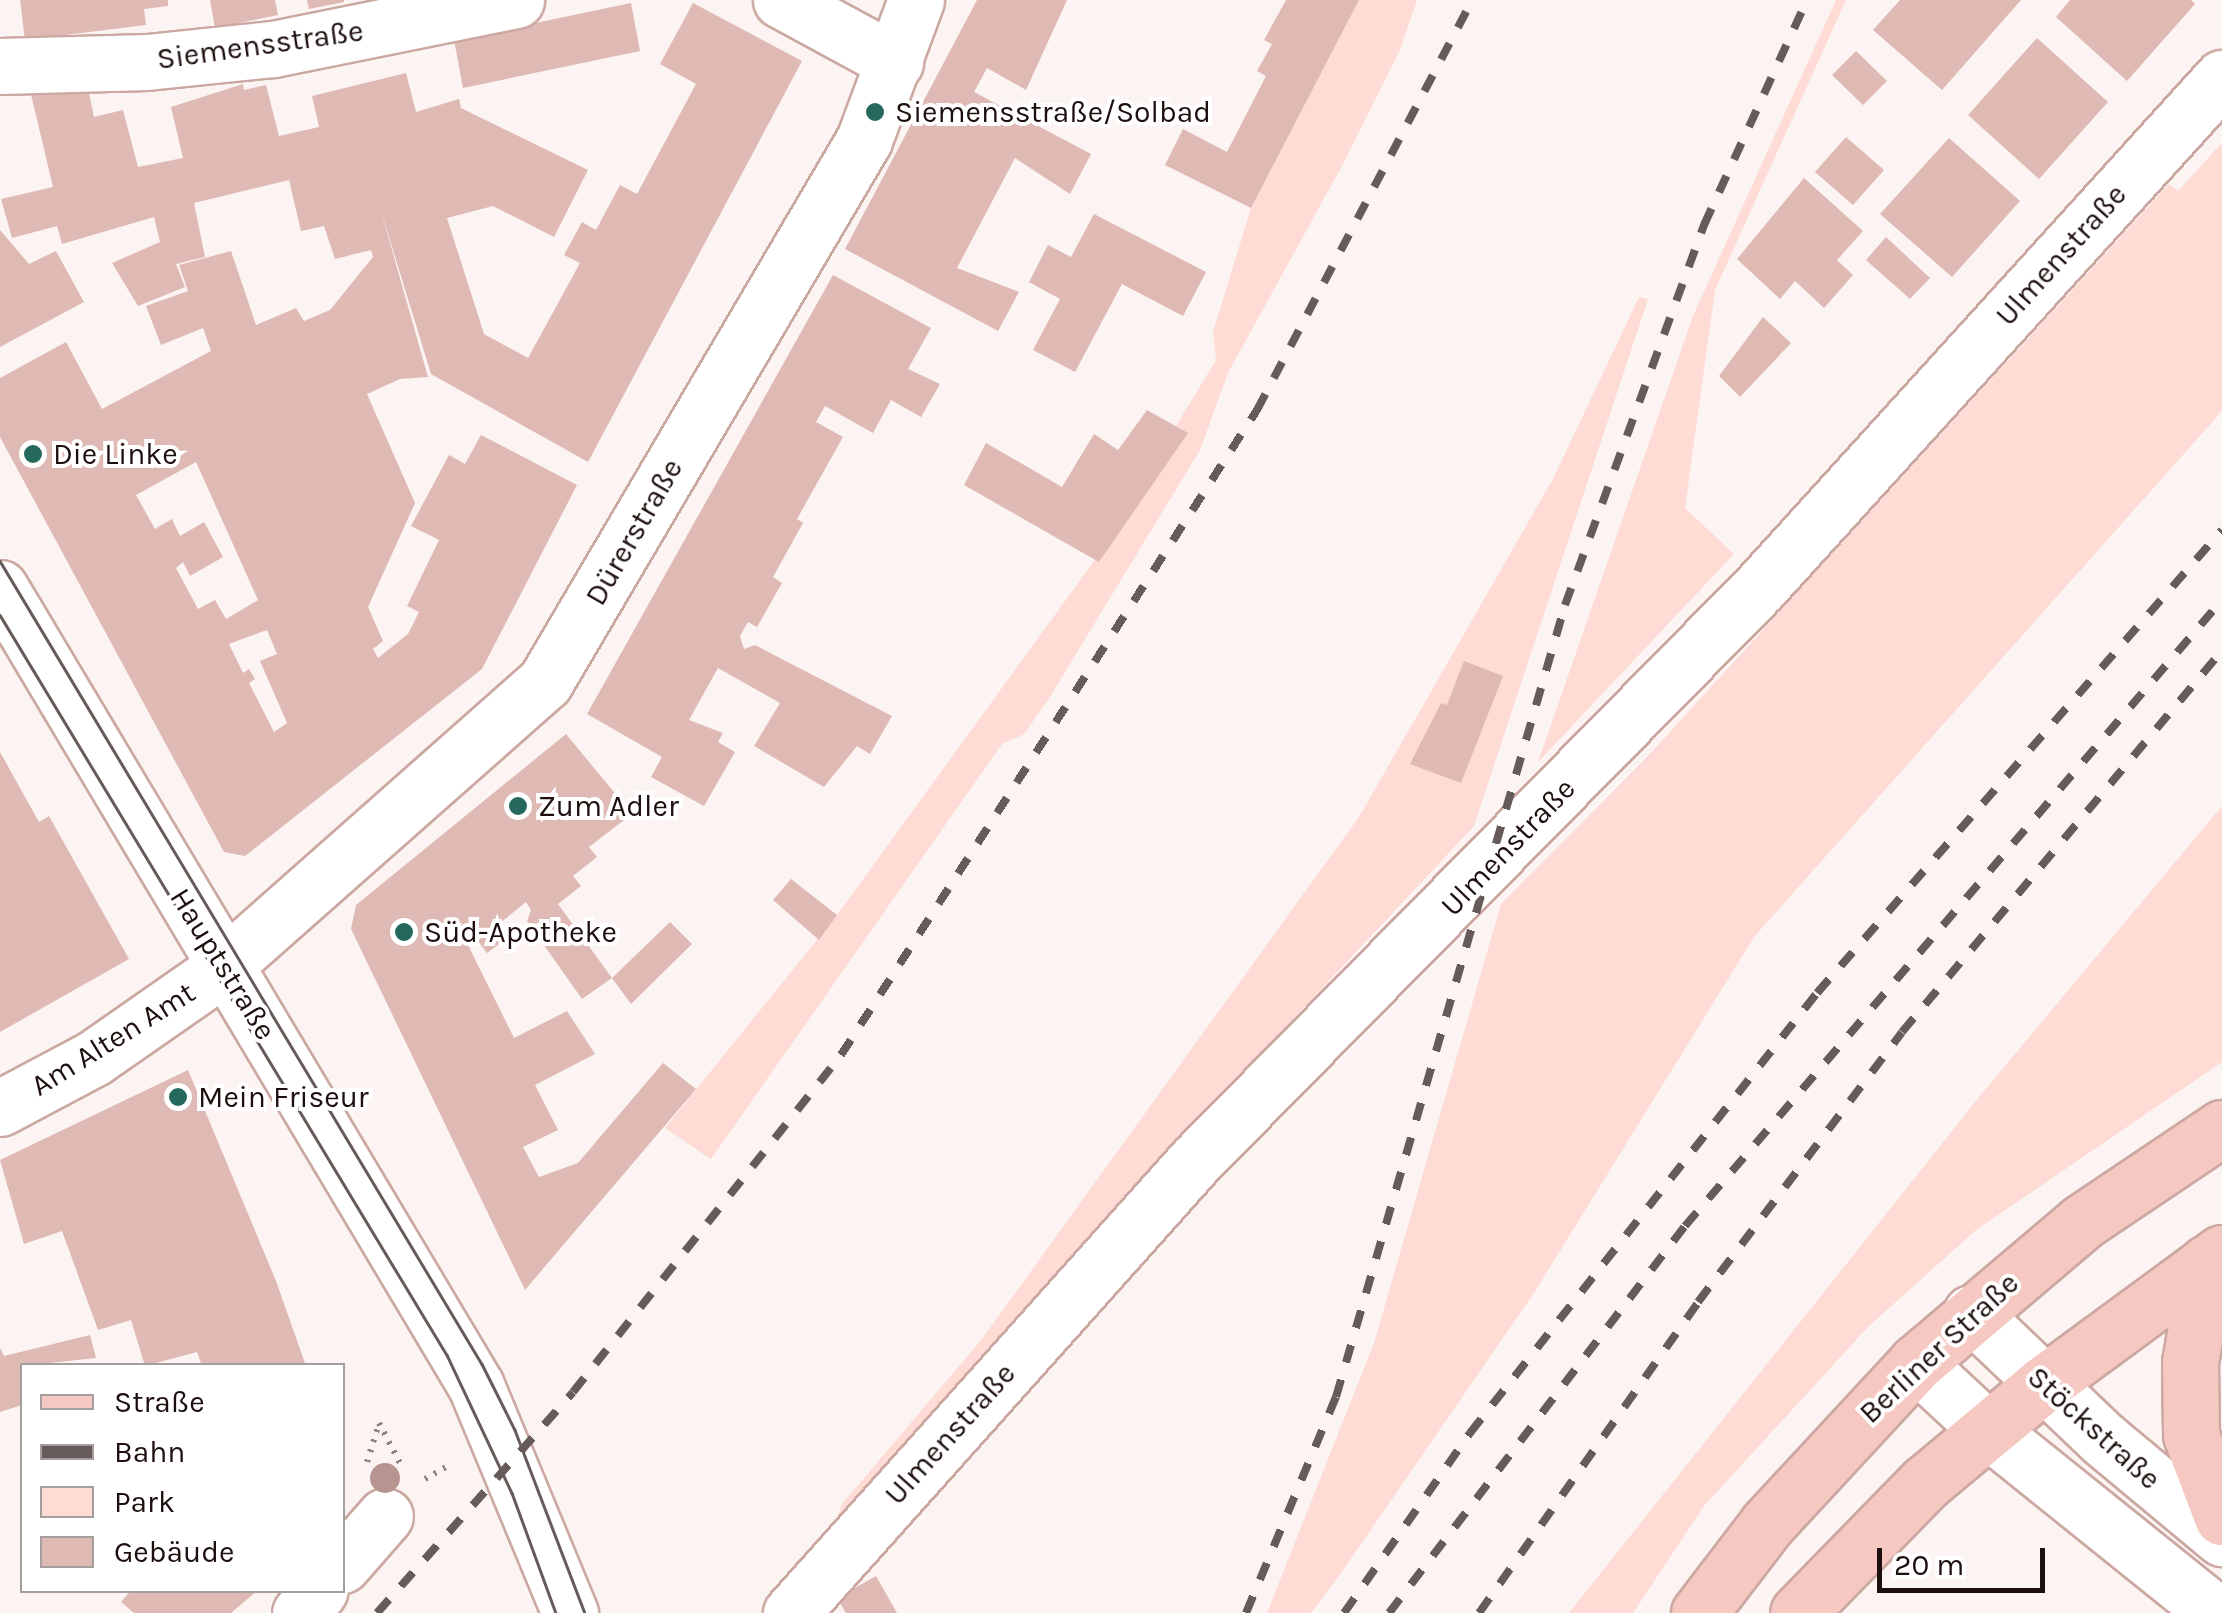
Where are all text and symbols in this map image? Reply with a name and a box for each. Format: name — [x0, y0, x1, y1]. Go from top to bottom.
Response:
street label: Siemensstraße — [154, 13, 366, 77]
place label: Siemensstraße/Solbad — [895, 94, 1211, 130]
marker: Siemensstraße/Solbad — [864, 101, 886, 123]
street label: Ulmenstraße — [1988, 177, 2134, 333]
place label: Die Linke — [53, 436, 178, 472]
marker: Die Linke — [22, 443, 44, 465]
street label: Dürerstraße — [578, 452, 690, 612]
street label: Ulmenstraße — [1433, 771, 1583, 923]
place label: Zum Adler — [538, 788, 679, 824]
marker: Zum Adler — [507, 795, 529, 817]
street label: Hauptstraße — [162, 882, 284, 1046]
place label: Süd-Apotheke — [424, 914, 617, 950]
marker: Süd-Apotheke — [393, 921, 415, 943]
street label: Am Alten Amt — [24, 974, 202, 1104]
place label: Mein Friseur — [198, 1079, 369, 1115]
marker: Mein Friseur — [167, 1086, 189, 1108]
street label: Berliner Straße — [1852, 1265, 2026, 1431]
street label: Ulmenstraße — [877, 1356, 1023, 1512]
street label: Stöckstraße — [2020, 1359, 2168, 1497]
legend — [20, 1363, 345, 1593]
text: Straße — [114, 1384, 205, 1420]
text: Bahn — [114, 1434, 185, 1470]
text: Park — [114, 1484, 175, 1520]
scale bar — [1882, 1528, 2050, 1590]
text: Gebäude — [114, 1534, 234, 1570]
text: 20 m — [1894, 1547, 1964, 1583]

